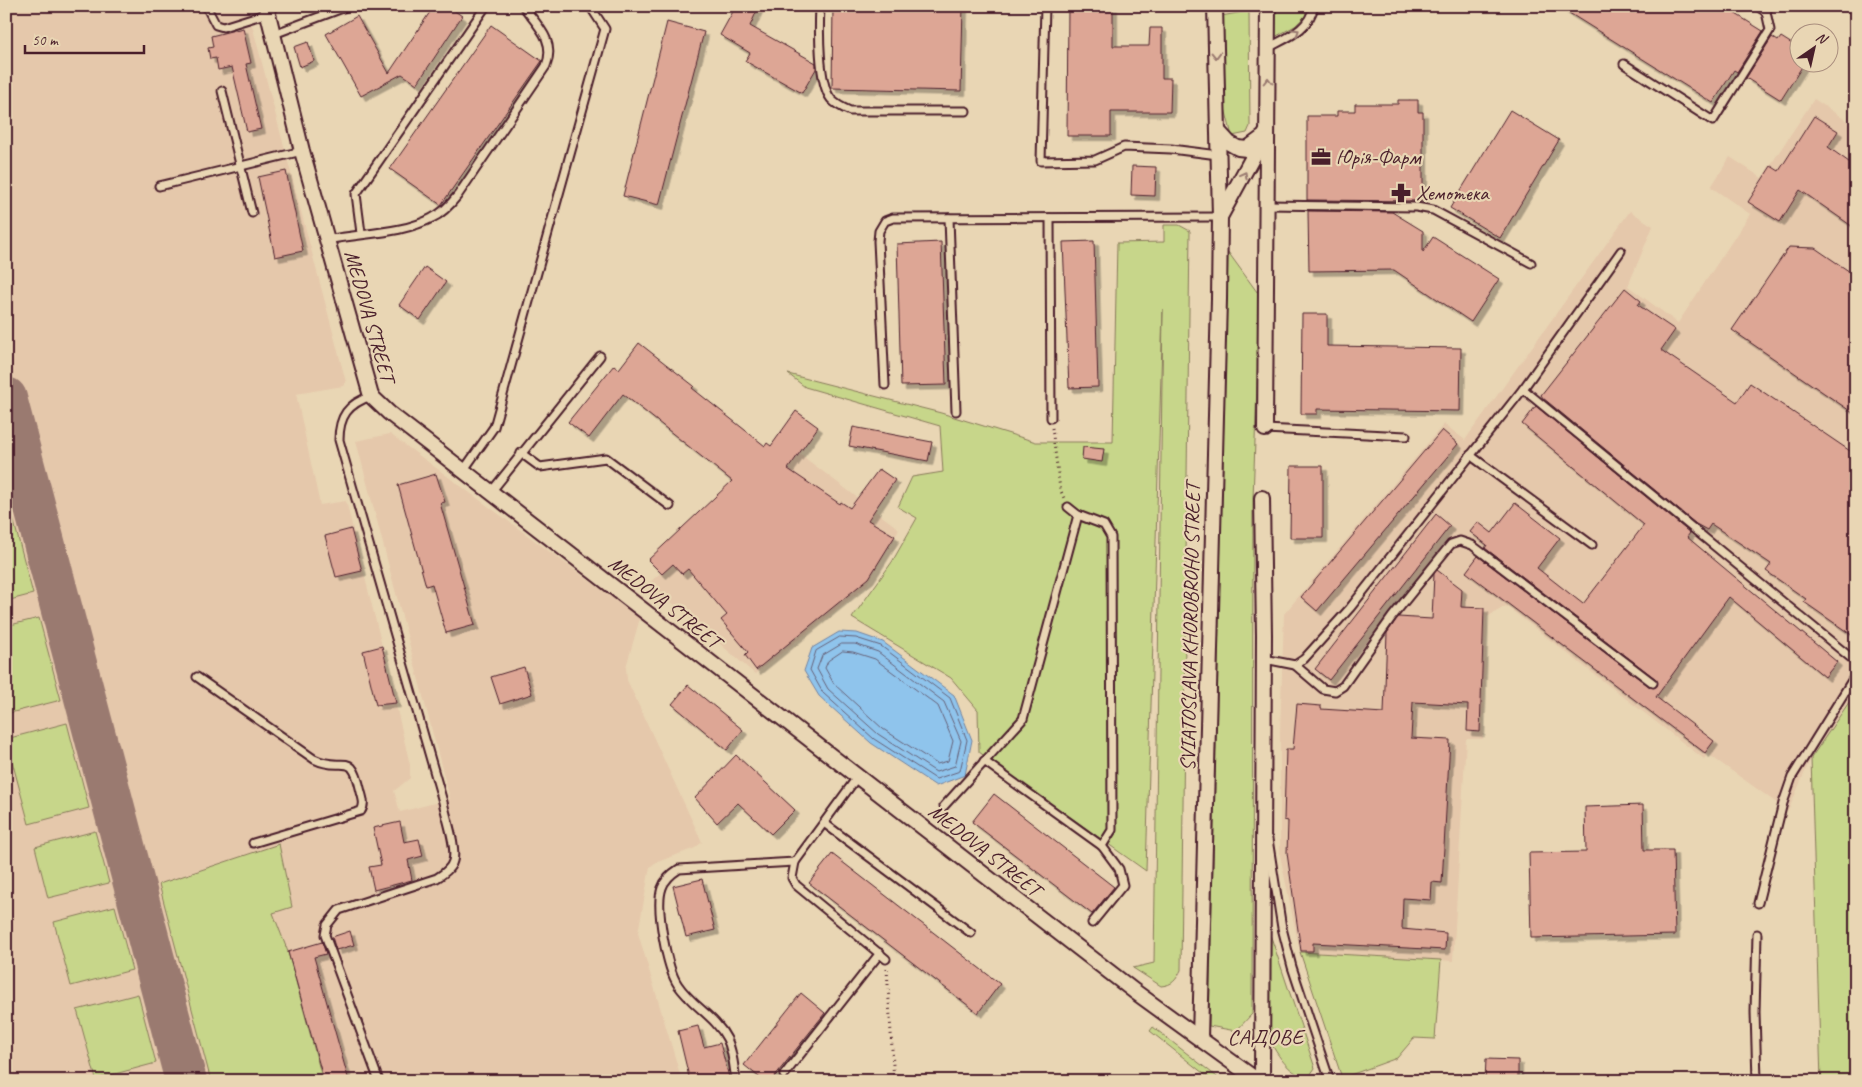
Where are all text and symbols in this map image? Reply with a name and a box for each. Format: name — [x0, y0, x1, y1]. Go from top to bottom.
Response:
scale bar — [25, 22, 144, 54]
north arrow — [1790, 22, 1840, 72]
one-way arrow — [1291, 28, 1300, 38]
text: N — [1813, 28, 1831, 48]
text: 50 m — [32, 31, 59, 50]
one-way arrow — [1211, 52, 1221, 59]
one-way arrow — [1263, 77, 1273, 84]
place label: Юрія-Фарм — [1336, 144, 1422, 170]
office icon: Юрія-Фарм — [1310, 146, 1332, 168]
one-way arrow — [1237, 171, 1247, 180]
place label: Хемотека — [1416, 180, 1490, 206]
pharmacy icon: Хемотека — [1390, 182, 1412, 204]
street label: MEDOVA STREET — [339, 247, 402, 389]
street label: SVIATOSLAVA KHOROBROHO STREET — [1174, 478, 1206, 771]
street label: MEDOVA STREET — [604, 550, 730, 657]
street label: MEDOVA STREET — [924, 798, 1050, 905]
district label: САДОВЕ — [1227, 1023, 1306, 1051]

